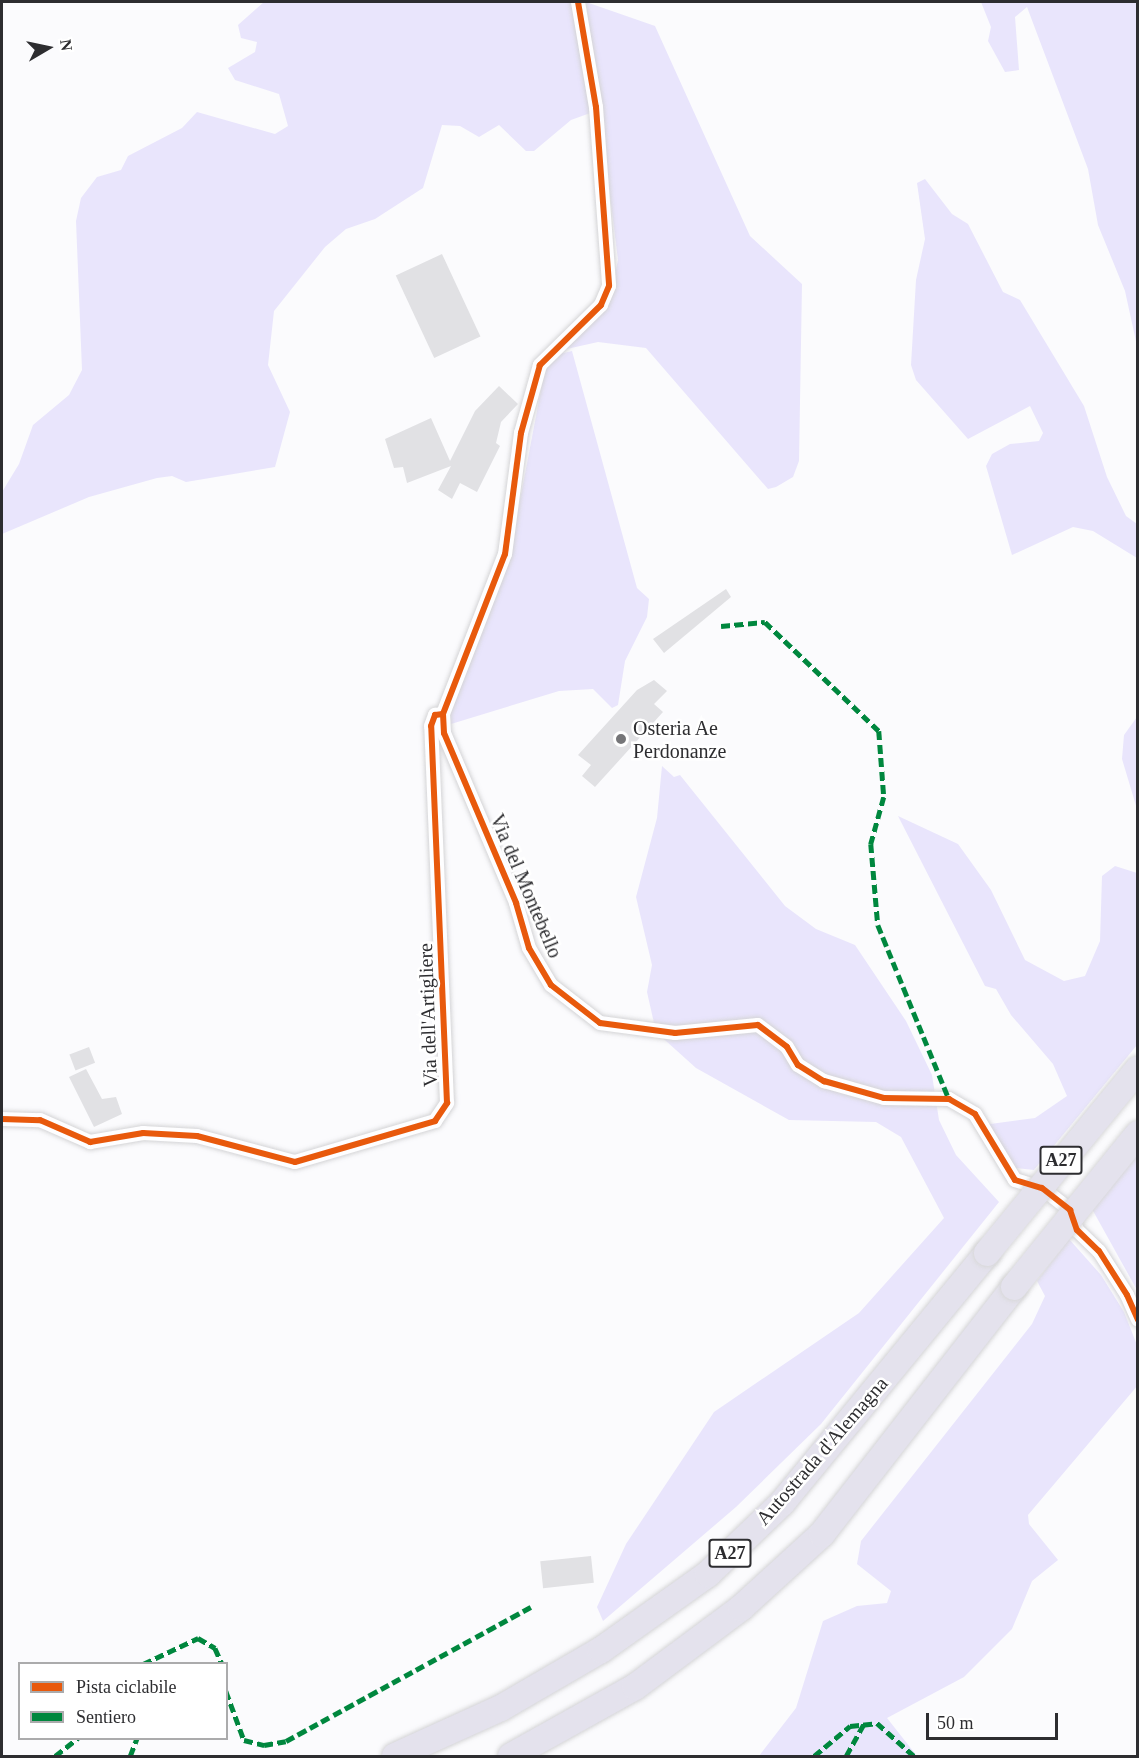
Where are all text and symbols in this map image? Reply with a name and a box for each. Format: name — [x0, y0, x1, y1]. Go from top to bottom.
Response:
north arrow — [18, 18, 78, 78]
text: N — [57, 38, 76, 52]
place label: Osteria Ae Perdonanze — [633, 716, 726, 763]
marker: Osteria Ae Perdonanze — [614, 732, 628, 746]
street label: Via del Montebello — [485, 810, 567, 962]
street label: Via dell'Artigliere — [413, 943, 443, 1087]
road number: A27 — [1038, 1145, 1084, 1175]
street label: Autostrada d'Alemagna — [751, 1372, 893, 1530]
road number: A27 — [708, 1538, 752, 1568]
legend — [18, 1662, 228, 1740]
text: Pista ciclabile — [76, 1677, 176, 1697]
scale bar — [929, 1701, 1061, 1739]
text: Sentiero — [76, 1707, 136, 1727]
text: 50 m — [937, 1713, 974, 1733]

